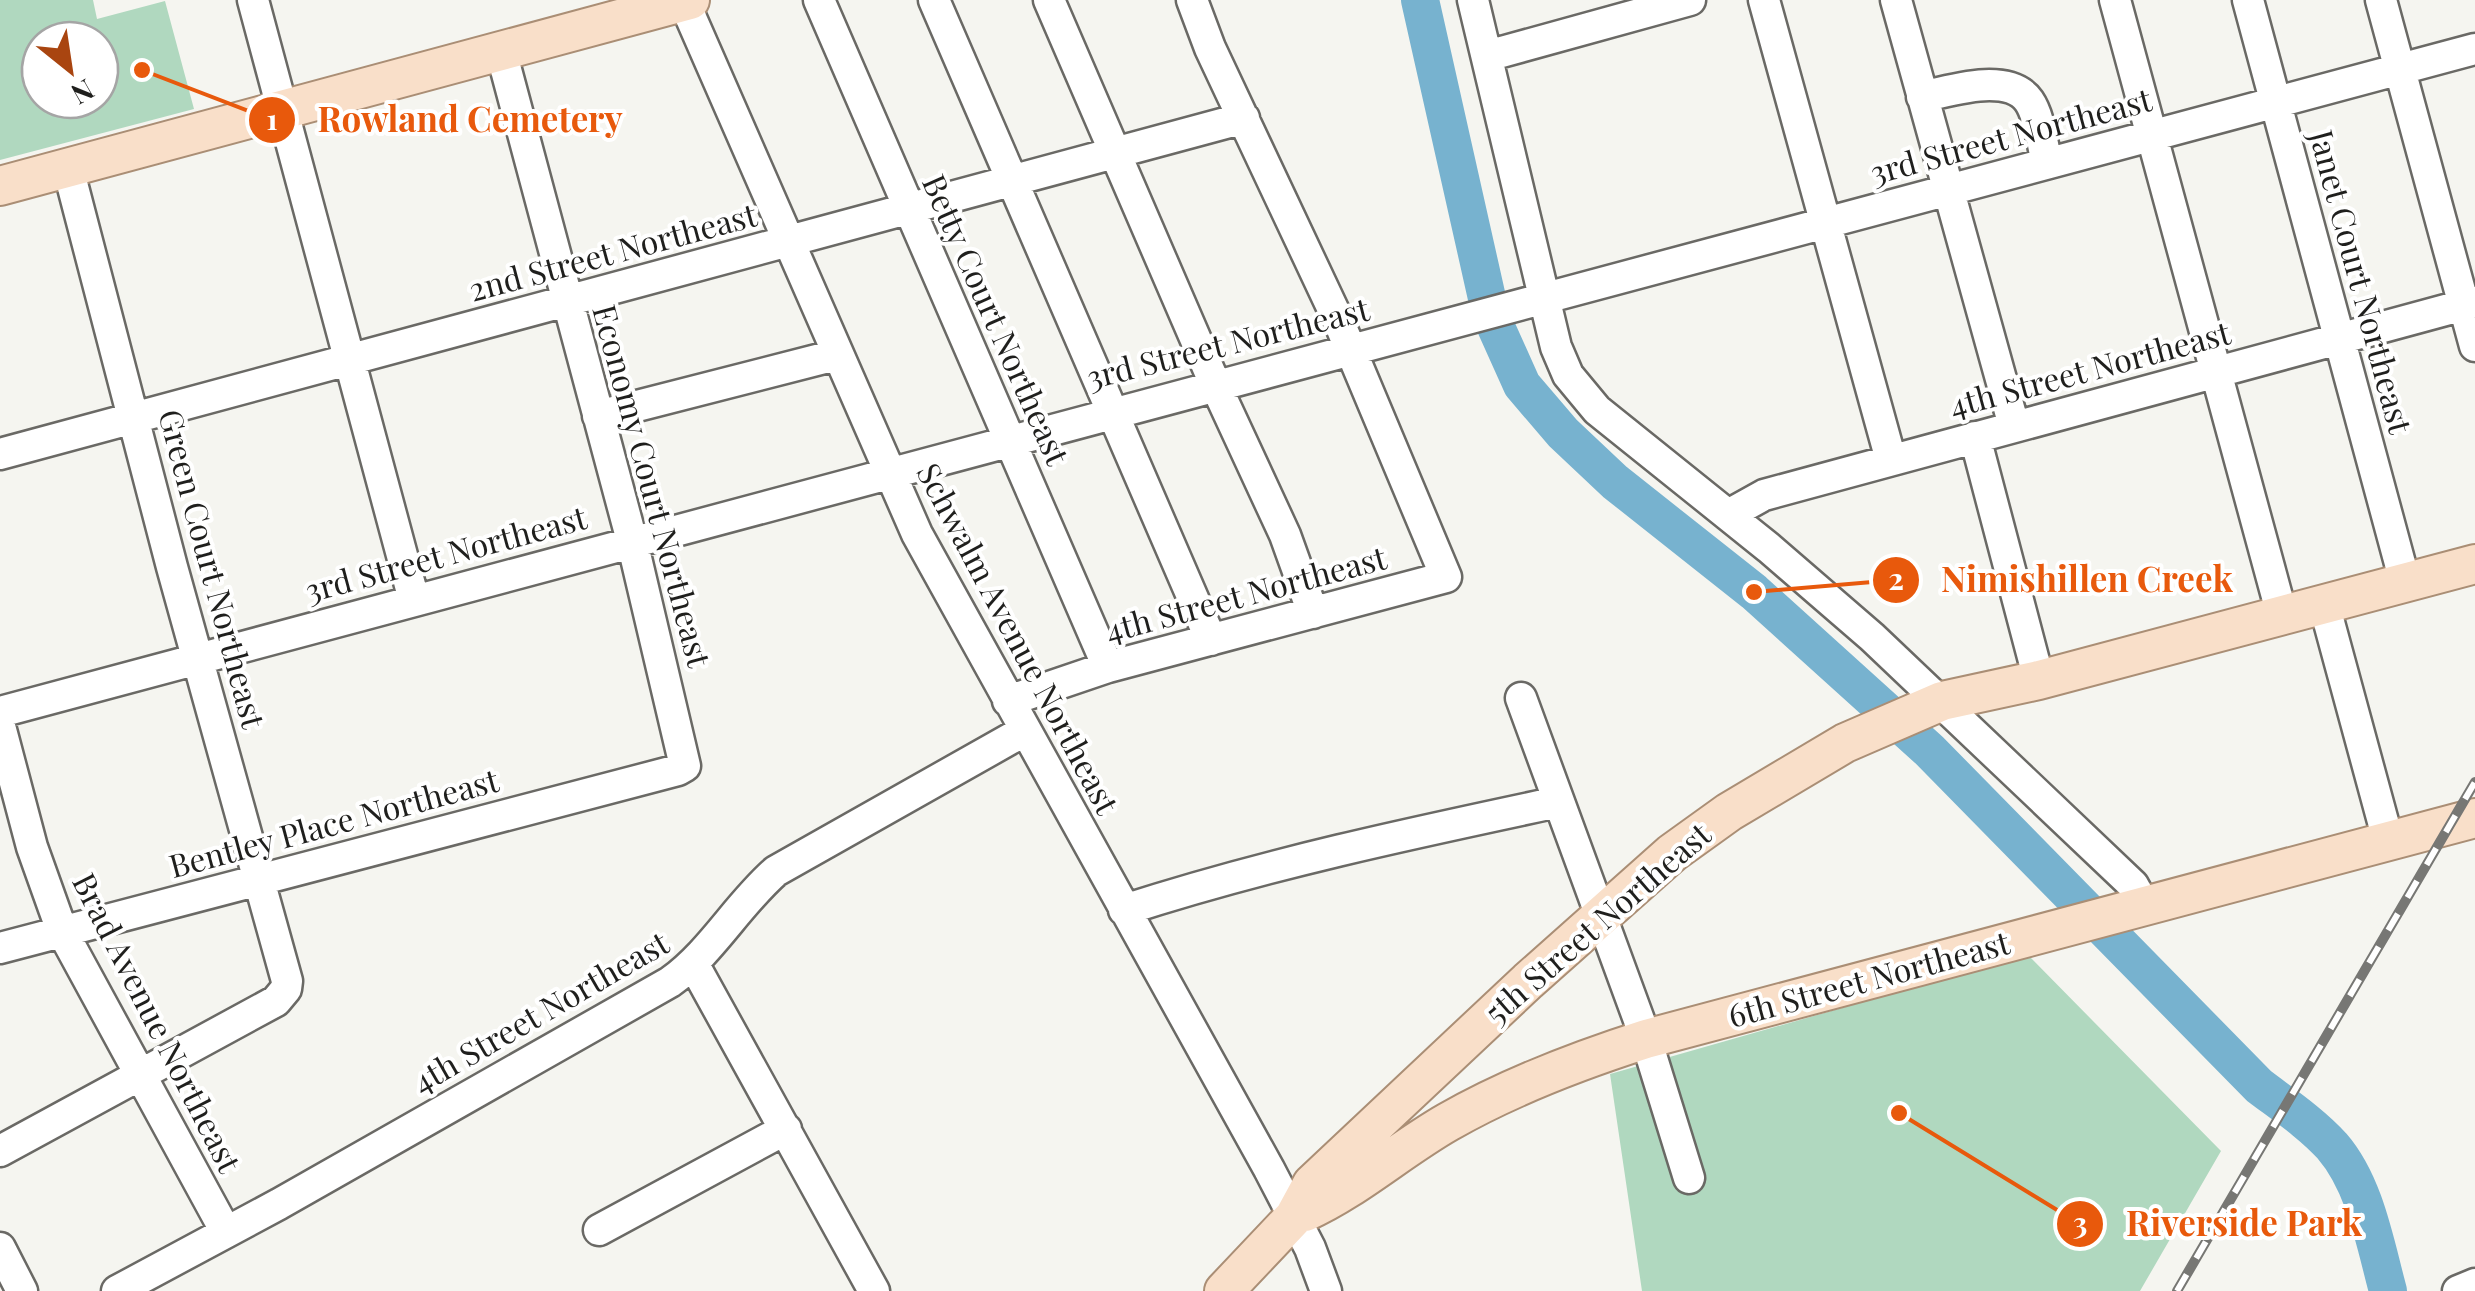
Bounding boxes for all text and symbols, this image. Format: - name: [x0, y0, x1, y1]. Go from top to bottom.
- north arrow: [20, 20, 120, 120]
- text: N: [65, 72, 101, 114]
- street label: 3rd Street Northeast: [1865, 76, 2156, 193]
- callout: Rowland Cemetery: [247, 87, 642, 152]
- text: Rowland Cemetery: [317, 94, 623, 141]
- text: 1: [266, 98, 278, 138]
- street label: Janet Court Northeast: [2301, 124, 2424, 439]
- street label: Betty Court Northeast: [914, 167, 1081, 472]
- street label: 2nd Street Northeast: [464, 191, 762, 310]
- street label: 3rd Street Northeast: [1082, 286, 1374, 397]
- street label: Economy Court Northeast: [584, 299, 723, 672]
- street label: 4th Street Northeast: [1944, 309, 2235, 426]
- street label: Green Court Northeast: [150, 404, 277, 733]
- street label: Schwalm Avenue Northeast: [908, 455, 1130, 821]
- street label: 3rd Street Northeast: [300, 494, 591, 611]
- street label: 4th Street Northeast: [1100, 534, 1391, 651]
- callout: Nimishillen Creek: [1871, 547, 2253, 612]
- text: Nimishillen Creek: [1941, 554, 2234, 601]
- text: 2: [1888, 558, 1904, 598]
- street label: Bentley Place Northeast: [164, 757, 504, 886]
- street label: 5th Street Northeast: [1474, 811, 1719, 1032]
- street label: Brad Avenue Northeast: [64, 865, 253, 1180]
- street label: 6th Street Northeast: [1723, 919, 2014, 1036]
- street label: 4th Street Northeast: [404, 920, 676, 1102]
- callout: Riverside Park: [2055, 1191, 2382, 1256]
- text: Riverside Park: [2126, 1198, 2363, 1245]
- text: 3: [2073, 1202, 2087, 1242]

